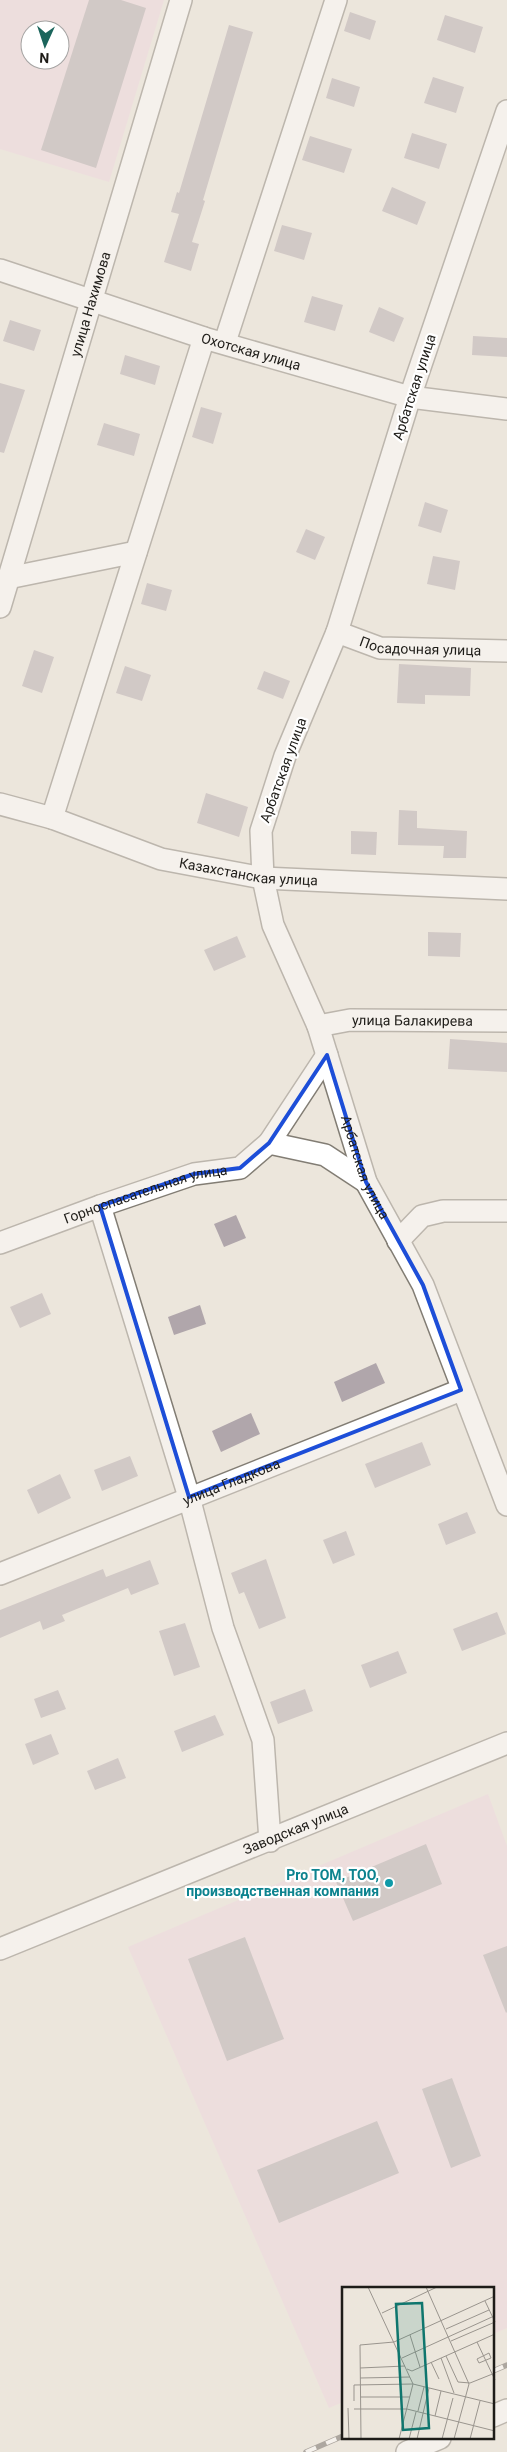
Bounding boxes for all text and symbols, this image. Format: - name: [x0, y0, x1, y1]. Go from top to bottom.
- north arrow: [20, 20, 70, 70]
- text: N: [39, 50, 50, 66]
- street label: улица Нахимова: [67, 250, 113, 359]
- street label: Охотская улица: [200, 330, 303, 373]
- street label: Арбатская улица: [389, 332, 439, 442]
- street label: Посадочная улица: [357, 633, 481, 658]
- street label: Арбатская улица: [257, 715, 309, 825]
- street label: Казахстанская улица: [178, 855, 318, 888]
- street label: улица Балакирева: [352, 1012, 473, 1029]
- street label: Арбатская улица: [338, 1113, 393, 1222]
- street label: Горноспасательная улица: [61, 1162, 228, 1227]
- street label: улица Гладкова: [180, 1455, 282, 1508]
- street label: Заводская улица: [241, 1800, 350, 1857]
- place label: Pro TOM, ТОО, производственная компания: [186, 1867, 379, 1899]
- marker: Pro TOM, ТОО, производственная компания: [383, 1877, 395, 1889]
- inset map: [342, 2287, 494, 2440]

